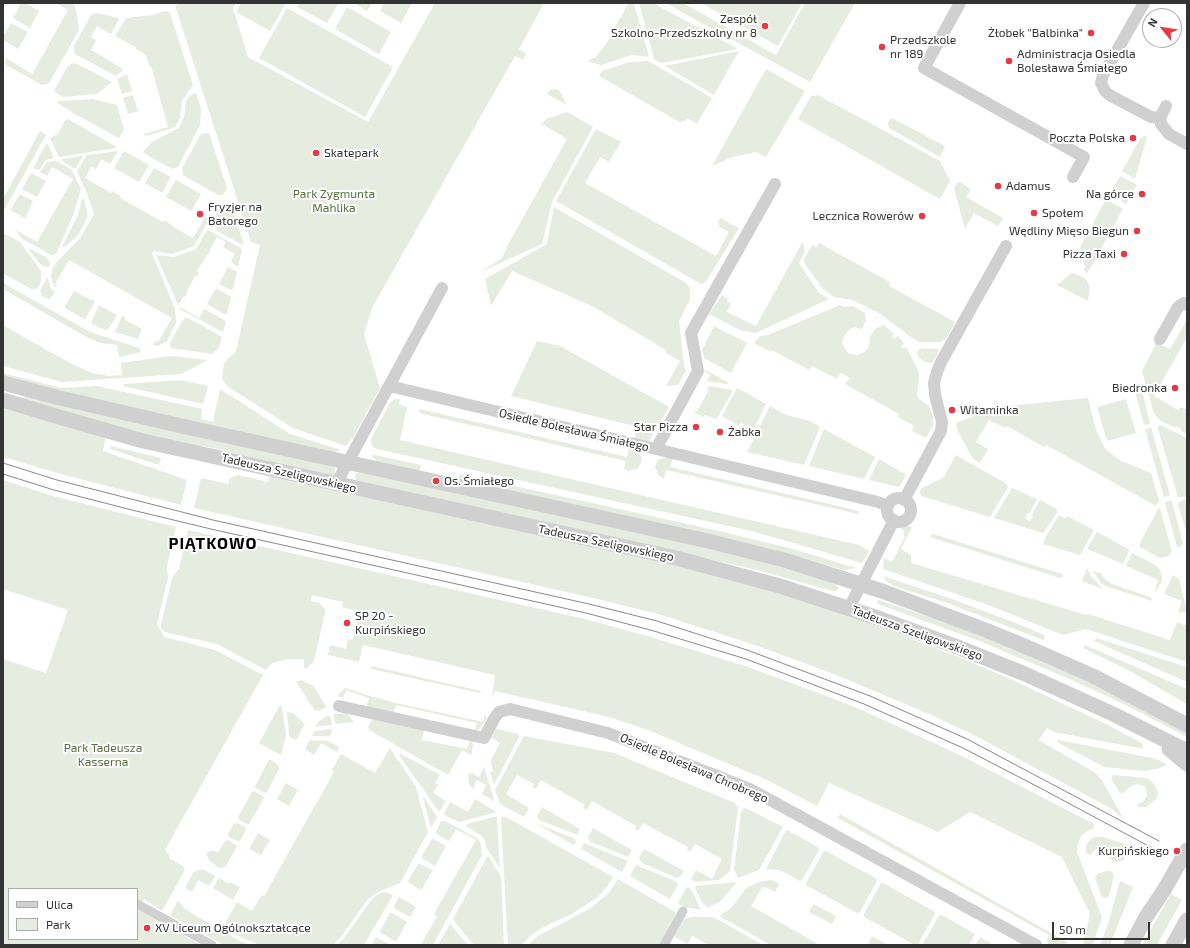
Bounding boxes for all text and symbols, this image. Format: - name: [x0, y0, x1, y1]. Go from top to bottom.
- north arrow: [1142, 8, 1182, 48]
- place label: Zespół Szkolno-Przedszkolny nr 8: [611, 12, 757, 40]
- text: N: [1144, 16, 1160, 29]
- marker: Zespół Szkolno-Przedszkolny nr 8: [760, 21, 770, 31]
- place label: Żłobek "Balbinka": [988, 26, 1083, 40]
- marker: Żłobek "Balbinka": [1086, 28, 1096, 38]
- place label: Przedszkole nr 189: [890, 33, 956, 61]
- marker: Przedszkole nr 189: [877, 42, 887, 52]
- place label: Administracja Osiedla Bolesława Śmiałego: [1017, 47, 1136, 75]
- marker: Administracja Osiedla Bolesława Śmiałego: [1004, 56, 1014, 66]
- place label: Poczta Polska: [1049, 131, 1125, 145]
- marker: Poczta Polska: [1128, 133, 1138, 143]
- place label: Skatepark: [324, 146, 379, 160]
- marker: Skatepark: [311, 148, 321, 158]
- place label: Adamus: [1006, 179, 1050, 193]
- marker: Adamus: [993, 181, 1003, 191]
- park label: Park Zygmunta Mahlika: [293, 187, 375, 215]
- place label: Na górce: [1086, 187, 1134, 201]
- marker: Na górce: [1137, 189, 1147, 199]
- place label: Fryzjer na Batorego: [208, 200, 262, 228]
- place label: Społem: [1042, 206, 1083, 220]
- marker: Społem: [1029, 208, 1039, 218]
- marker: Fryzjer na Batorego: [195, 209, 205, 219]
- place label: Lecznica Rowerów: [813, 209, 914, 223]
- marker: Lecznica Rowerów: [917, 211, 927, 221]
- place label: Wędliny Mięso Biegun: [1009, 224, 1129, 238]
- marker: Wędliny Mięso Biegun: [1132, 226, 1142, 236]
- place label: Pizza Taxi: [1063, 247, 1116, 261]
- marker: Pizza Taxi: [1119, 249, 1129, 259]
- place label: Biedronka: [1112, 381, 1167, 395]
- marker: Biedronka: [1170, 383, 1180, 393]
- place label: Witaminka: [960, 403, 1019, 417]
- marker: Witaminka: [947, 405, 957, 415]
- street label: Osiedle Bolesława Śmiałego: [497, 406, 651, 454]
- place label: Star Pizza: [634, 420, 688, 434]
- marker: Star Pizza: [691, 422, 701, 432]
- place label: Żabka: [728, 425, 761, 439]
- marker: Żabka: [715, 427, 725, 437]
- street label: Tadeusza Szeligowskiego: [220, 450, 358, 496]
- place label: Os. Śmiałego: [444, 474, 514, 488]
- marker: Os. Śmiałego: [431, 476, 441, 486]
- street label: Tadeusza Szeligowskiego: [537, 522, 675, 564]
- district label: PIĄTKOWO: [169, 534, 257, 554]
- street label: Tadeusza Szeligowskiego: [850, 603, 984, 663]
- place label: SP 20 - Kurpińskiego: [355, 609, 426, 637]
- marker: SP 20 - Kurpińskiego: [342, 618, 352, 628]
- street label: Osiedle Bolesława Chrobrego: [618, 730, 770, 806]
- park label: Park Tadeusza Kasserna: [64, 741, 142, 769]
- place label: Kurpińskiego: [1098, 844, 1169, 858]
- marker: Kurpińskiego: [1172, 846, 1182, 856]
- legend: [8, 888, 138, 940]
- text: Ulica: [46, 897, 73, 911]
- scale bar: [1054, 914, 1152, 940]
- text: Park: [46, 917, 71, 931]
- place label: XV Liceum Ogólnokształcące: [155, 921, 311, 935]
- text: 50 m: [1059, 922, 1086, 936]
- marker: XV Liceum Ogólnokształcące: [142, 923, 152, 933]

